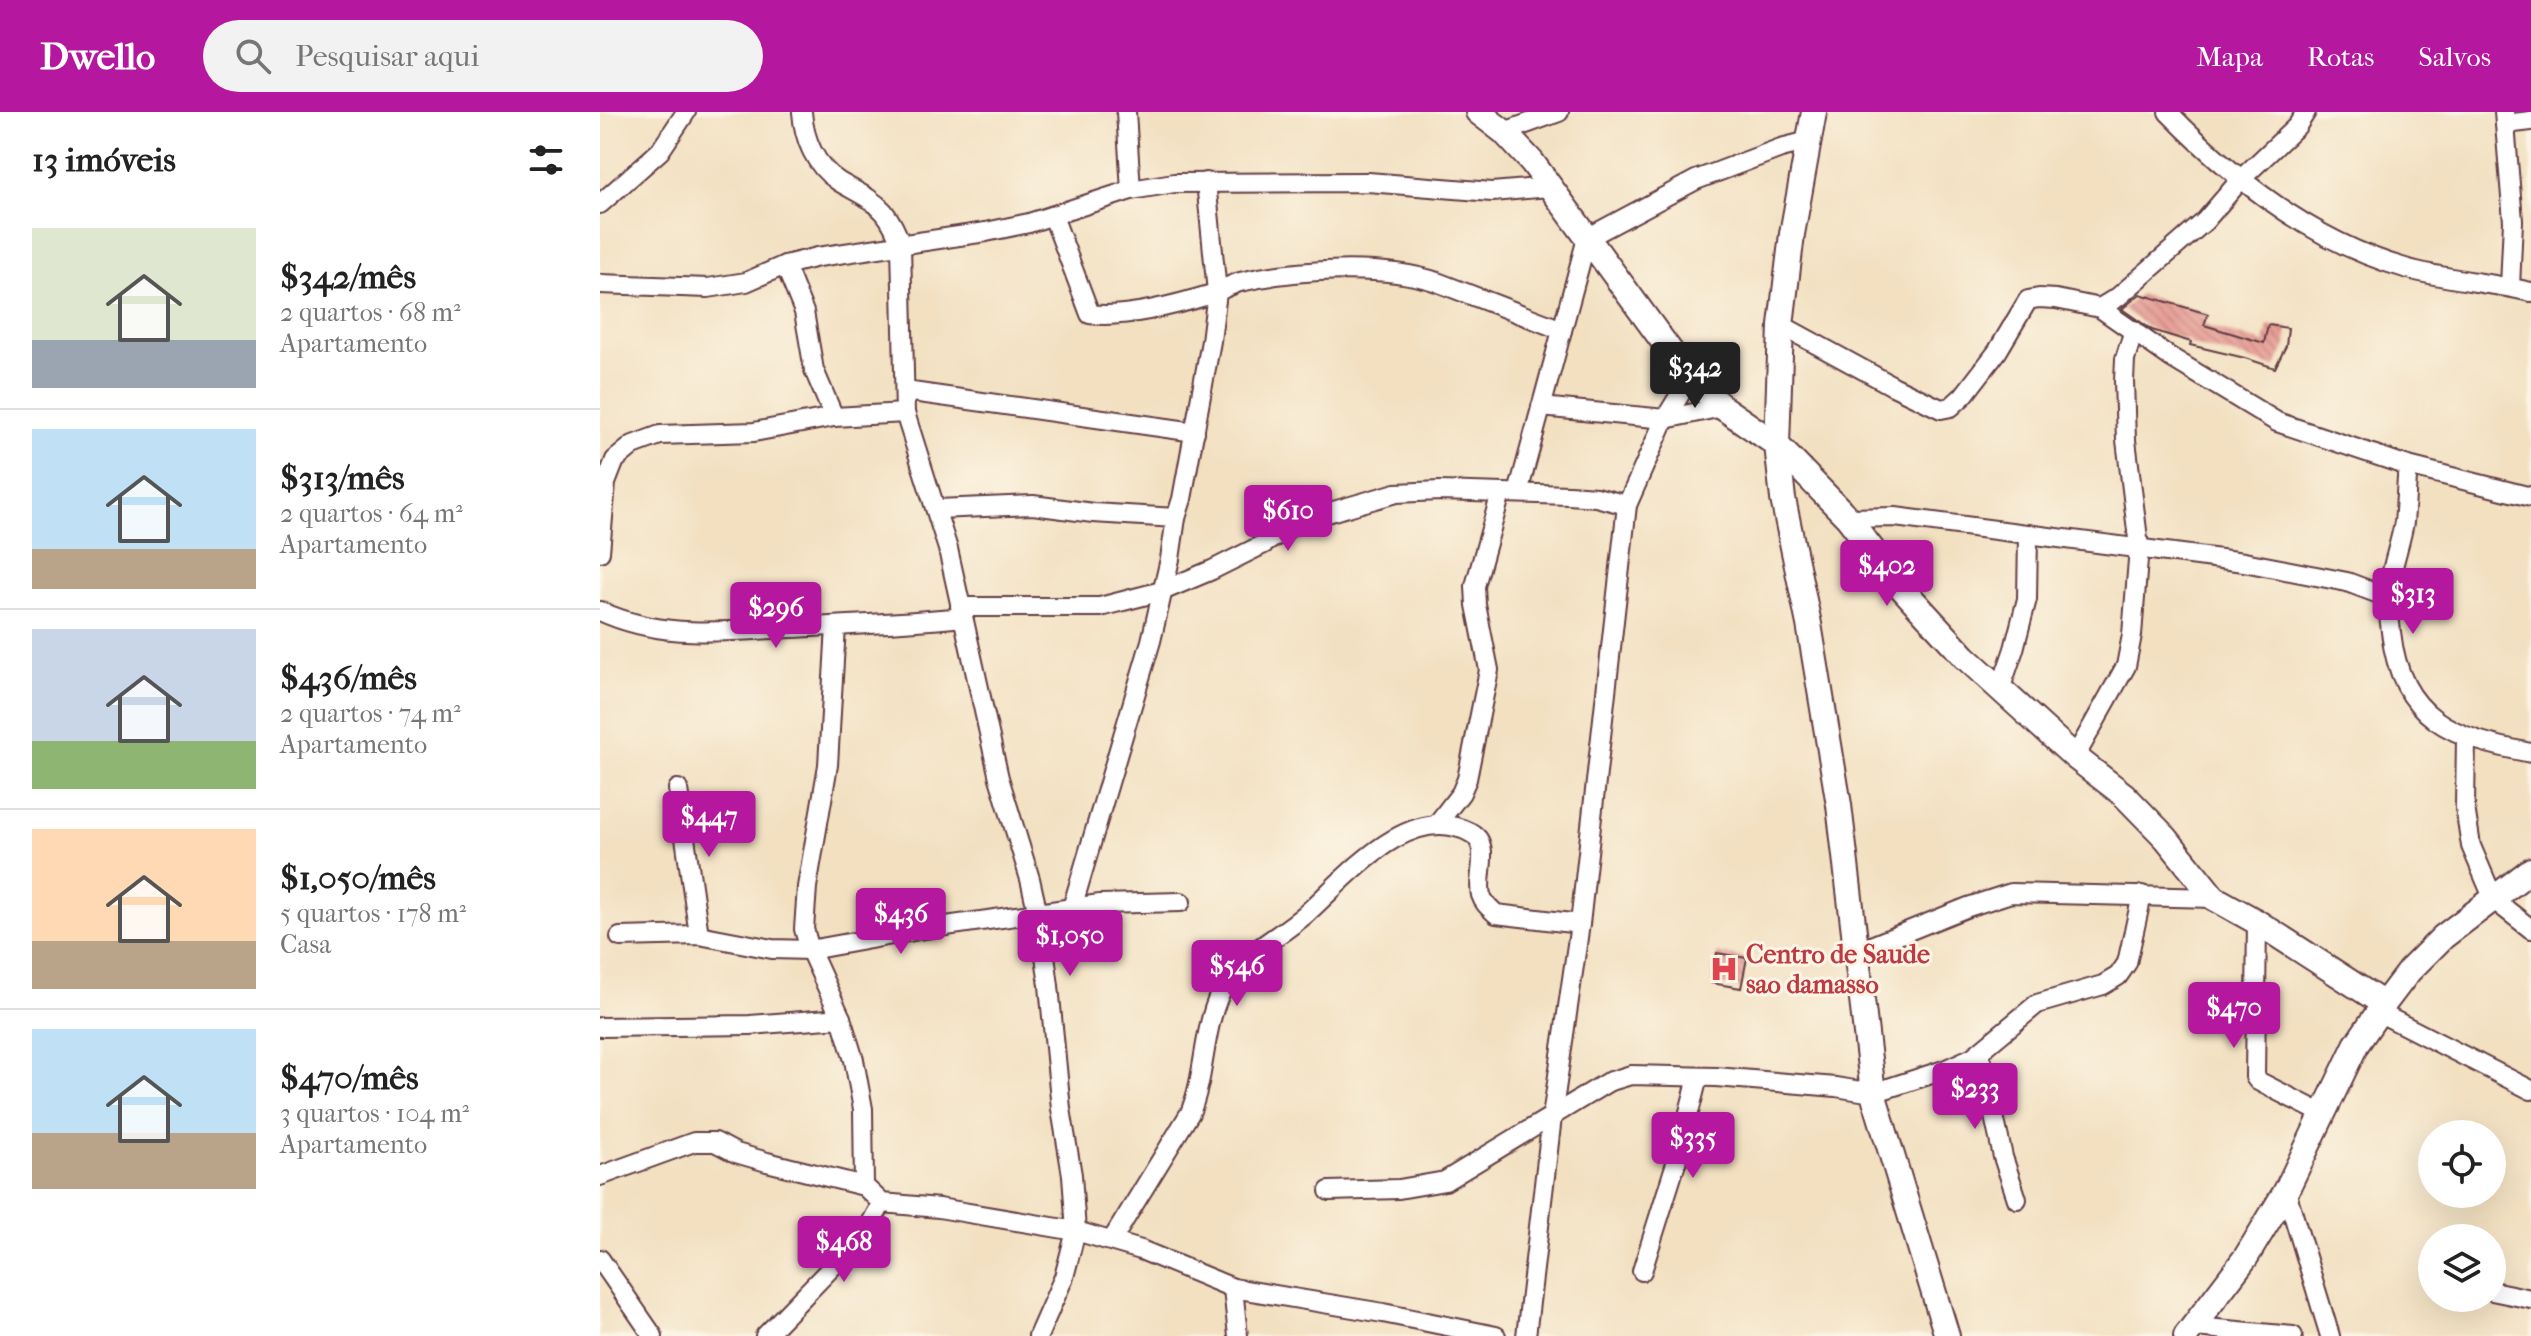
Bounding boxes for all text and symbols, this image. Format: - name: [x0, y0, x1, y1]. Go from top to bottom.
- search box: [203, 20, 763, 92]
- text: Dwello: [40, 34, 155, 79]
- icon: search: [231, 34, 275, 78]
- text: Pesquisar aqui: [295, 39, 479, 74]
- text: Mapa: [2196, 40, 2263, 73]
- text: Rotas: [2307, 40, 2374, 73]
- text: Salvos: [2418, 40, 2491, 73]
- icon: filters: [524, 138, 568, 182]
- text: 13 imóveis: [32, 140, 176, 180]
- text: $342/mês: [280, 257, 416, 297]
- icon: home: [96, 260, 192, 356]
- text: 2 quartos · 68 m²: [280, 297, 461, 328]
- text: Apartamento: [280, 328, 427, 359]
- pin: $342: [1648, 342, 1742, 410]
- text: $342: [1668, 352, 1722, 383]
- text: $313/mês: [280, 458, 405, 498]
- icon: home: [96, 461, 192, 557]
- pin: $610: [1241, 485, 1335, 553]
- text: $610: [1262, 495, 1314, 526]
- text: 2 quartos · 64 m²: [280, 498, 463, 529]
- text: Apartamento: [280, 529, 427, 560]
- pin: $402: [1840, 540, 1934, 608]
- text: $402: [1858, 550, 1916, 581]
- pin: $313: [2366, 568, 2460, 636]
- text: $313: [2391, 578, 2435, 609]
- pin: $296: [729, 582, 823, 650]
- text: $296: [748, 592, 804, 623]
- text: $436/mês: [280, 658, 417, 698]
- icon: home: [96, 661, 192, 757]
- text: 2 quartos · 74 m²: [280, 698, 461, 729]
- text: Apartamento: [280, 729, 427, 760]
- pin: $447: [662, 791, 756, 859]
- text: $447: [681, 801, 737, 832]
- text: $1,050/mês: [280, 858, 436, 898]
- icon: home: [96, 861, 192, 957]
- pin: $436: [854, 888, 948, 956]
- text: 5 quartos · 178 m²: [280, 898, 466, 929]
- text: $436: [874, 898, 928, 929]
- pin: $1,050: [1005, 910, 1135, 978]
- text: $1,050: [1036, 920, 1104, 951]
- text: Casa: [280, 929, 331, 960]
- place label: Centro de Saude sao damasso: [1746, 939, 1930, 1000]
- pin: $546: [1190, 940, 1284, 1008]
- text: $546: [1210, 950, 1264, 981]
- hospital icon: Centro de Saude sao damasso: [1709, 954, 1739, 984]
- pin: $470: [2187, 982, 2281, 1050]
- text: $470: [2206, 992, 2262, 1023]
- text: $470/mês: [280, 1058, 419, 1098]
- icon: home: [96, 1061, 192, 1157]
- pin: $233: [1928, 1063, 2022, 1131]
- text: $233: [1950, 1073, 2000, 1104]
- text: 3 quartos · 104 m²: [280, 1098, 469, 1129]
- pin: $335: [1646, 1112, 1740, 1180]
- map controls: [2418, 1120, 2506, 1312]
- button: locate: [2418, 1120, 2506, 1208]
- text: $335: [1670, 1122, 1716, 1153]
- text: Apartamento: [280, 1129, 427, 1160]
- pin: $468: [797, 1216, 891, 1284]
- button: layers: [2418, 1224, 2506, 1312]
- text: $468: [816, 1226, 872, 1257]

